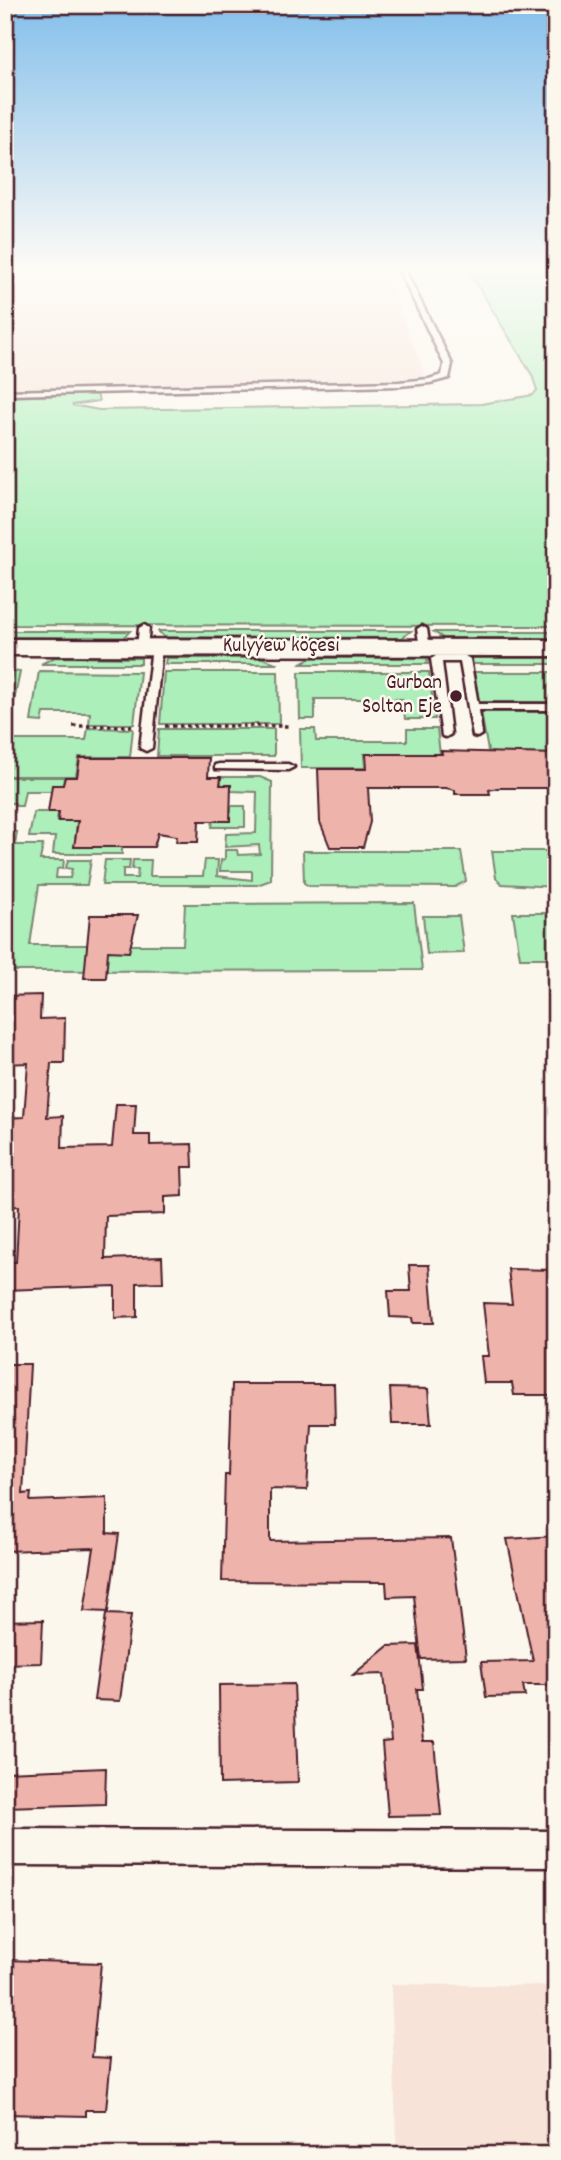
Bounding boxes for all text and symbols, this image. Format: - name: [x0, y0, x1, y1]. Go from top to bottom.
- street label: Kulyýew köçesi: [223, 632, 339, 662]
- place label: Gurban Soltan Eje: [362, 669, 442, 723]
- marker: Gurban Soltan Eje: [448, 688, 464, 704]

